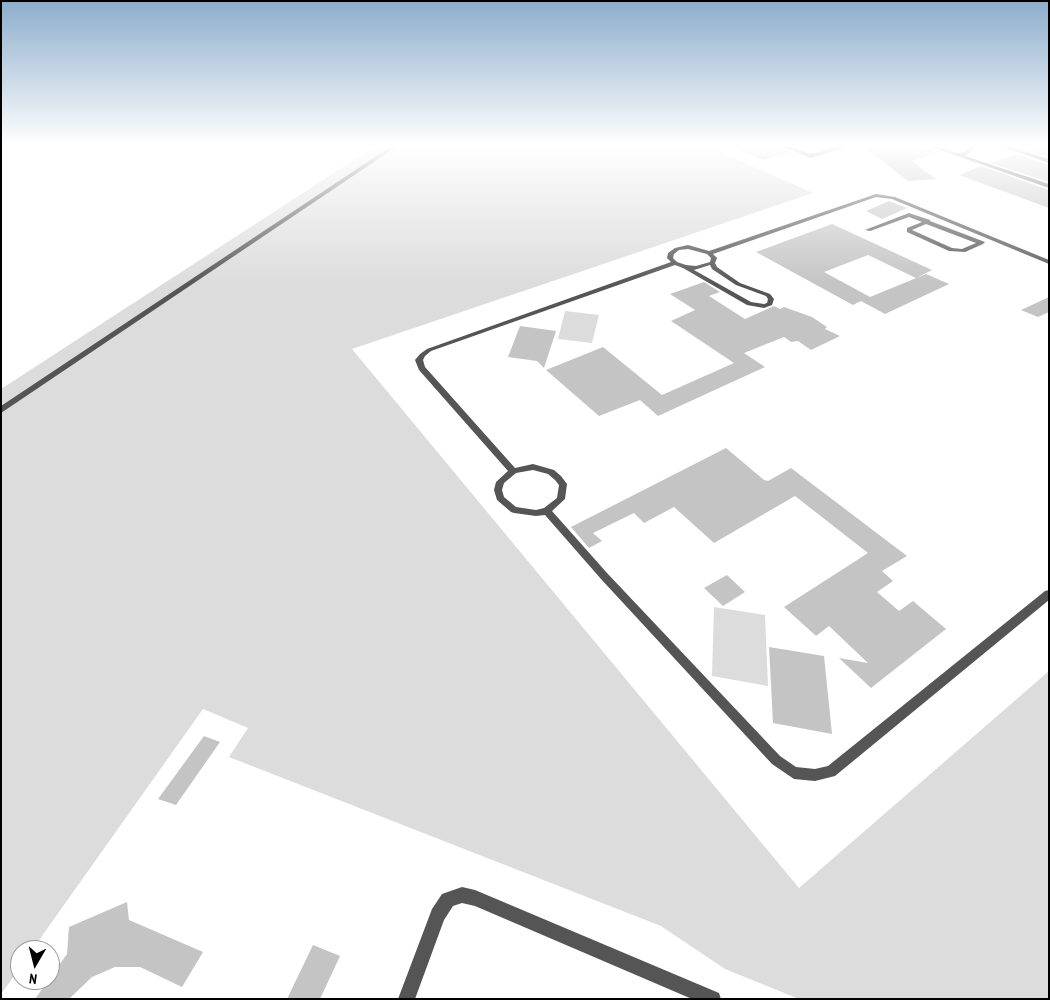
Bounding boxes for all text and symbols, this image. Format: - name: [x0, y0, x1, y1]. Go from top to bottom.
- north arrow: [10, 940, 60, 990]
- text: N: [28, 969, 38, 988]

